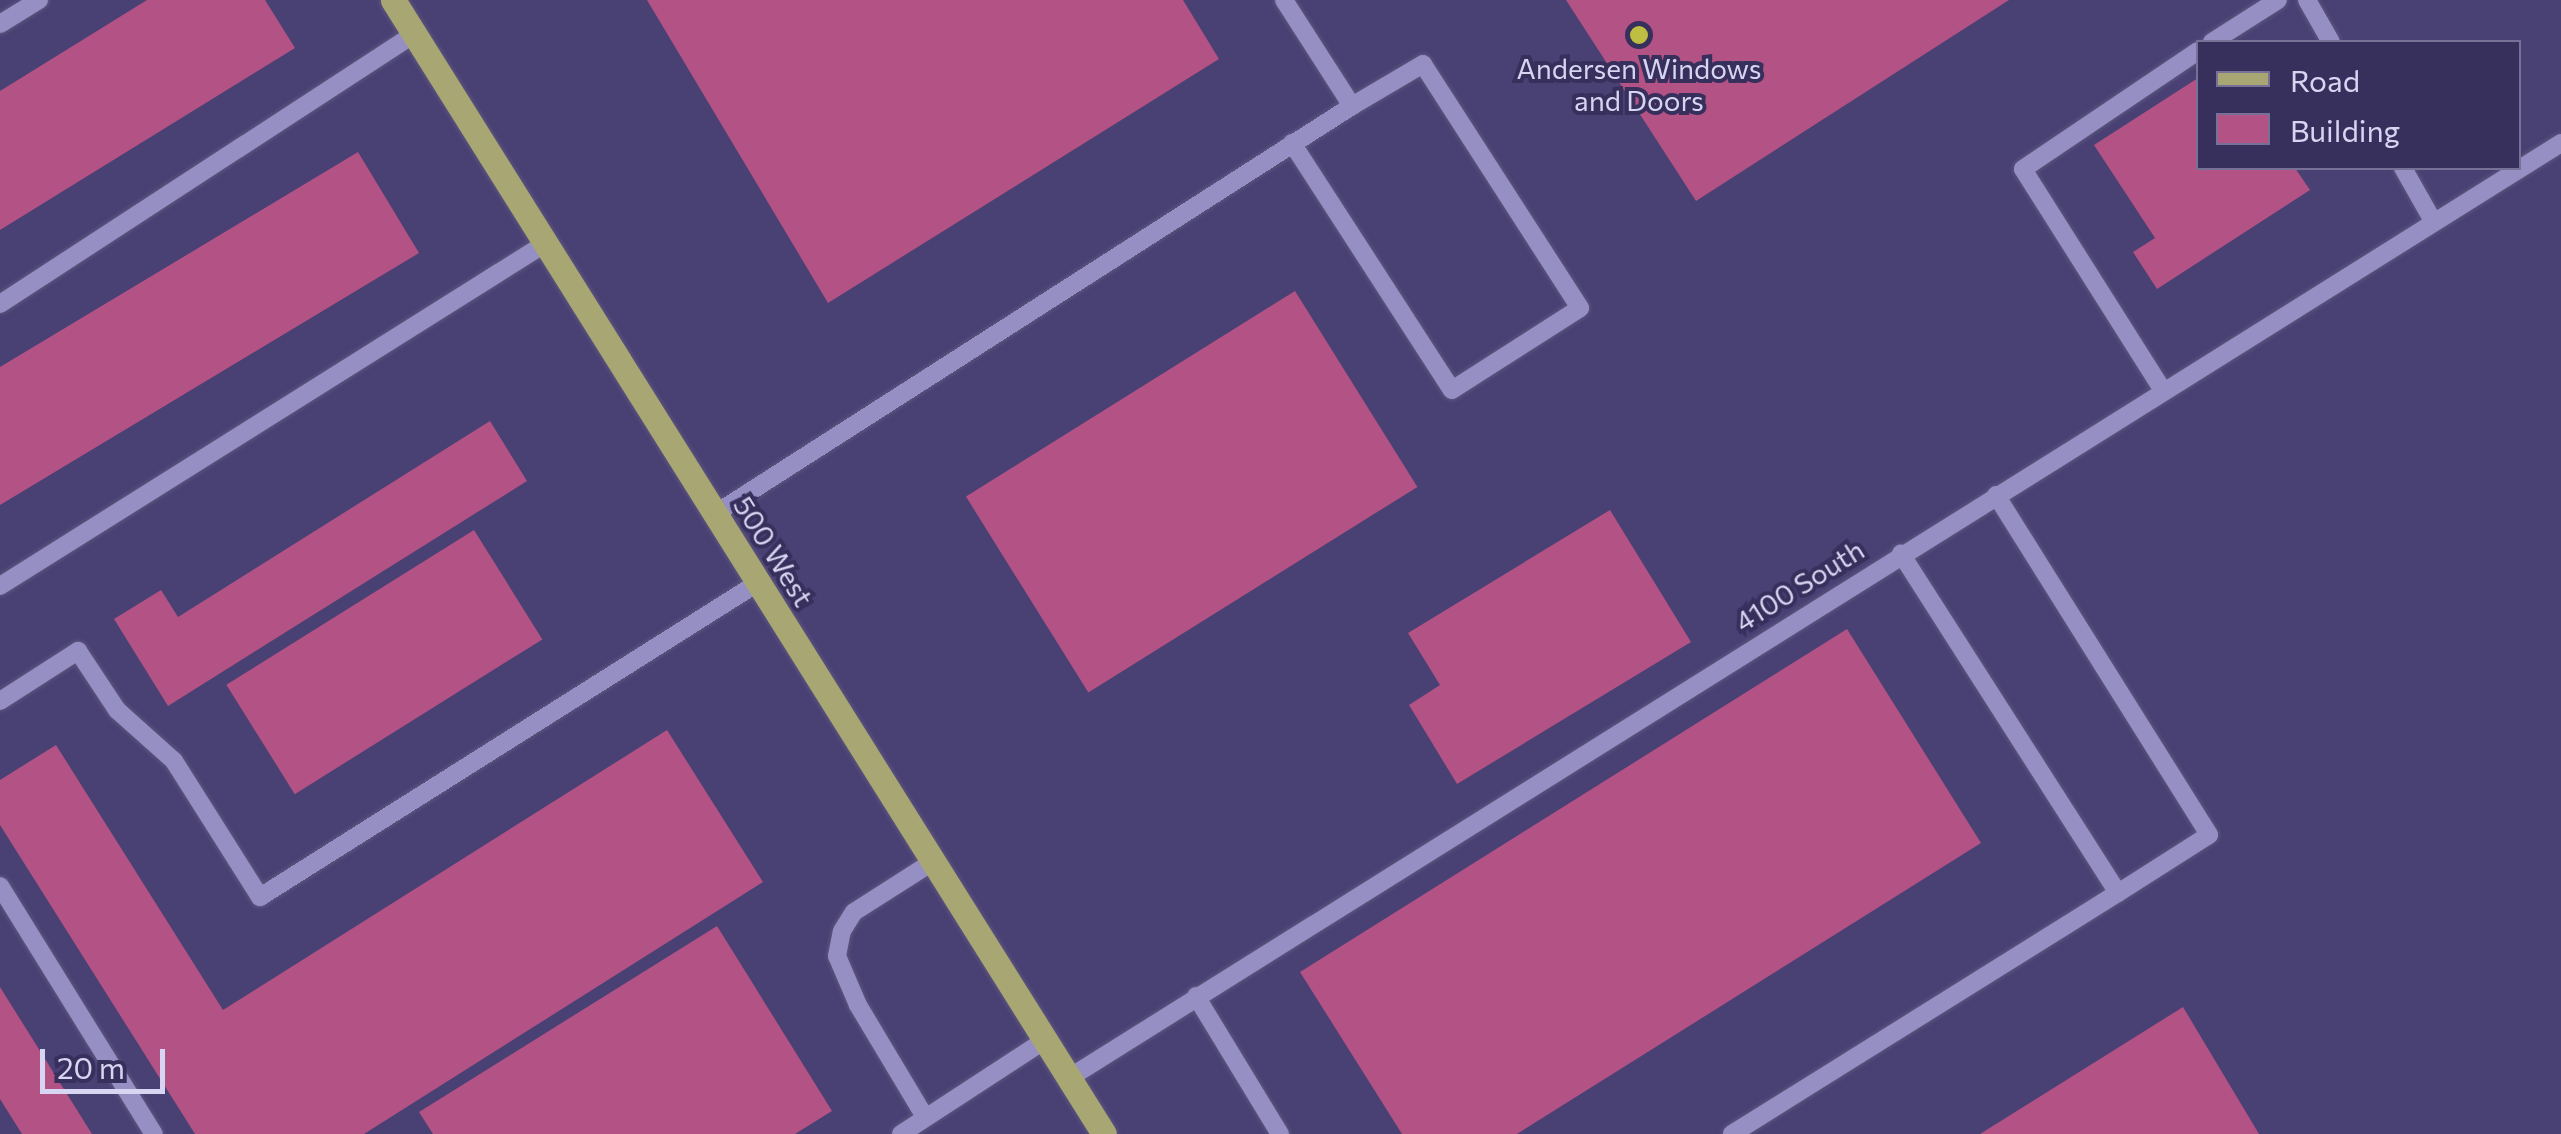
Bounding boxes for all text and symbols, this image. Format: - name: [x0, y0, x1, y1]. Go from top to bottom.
- marker: Andersen Windows and Doors: [1628, 24, 1650, 46]
- legend: [2196, 40, 2521, 170]
- place label: Andersen Windows and Doors: [1516, 51, 1762, 117]
- text: Road: [2290, 61, 2360, 98]
- text: Building: [2290, 111, 2400, 148]
- street label: 500 West: [727, 490, 821, 612]
- street label: 4100 South: [1728, 532, 1870, 638]
- scale bar: [45, 1029, 170, 1091]
- text: 20 m: [57, 1048, 125, 1085]

